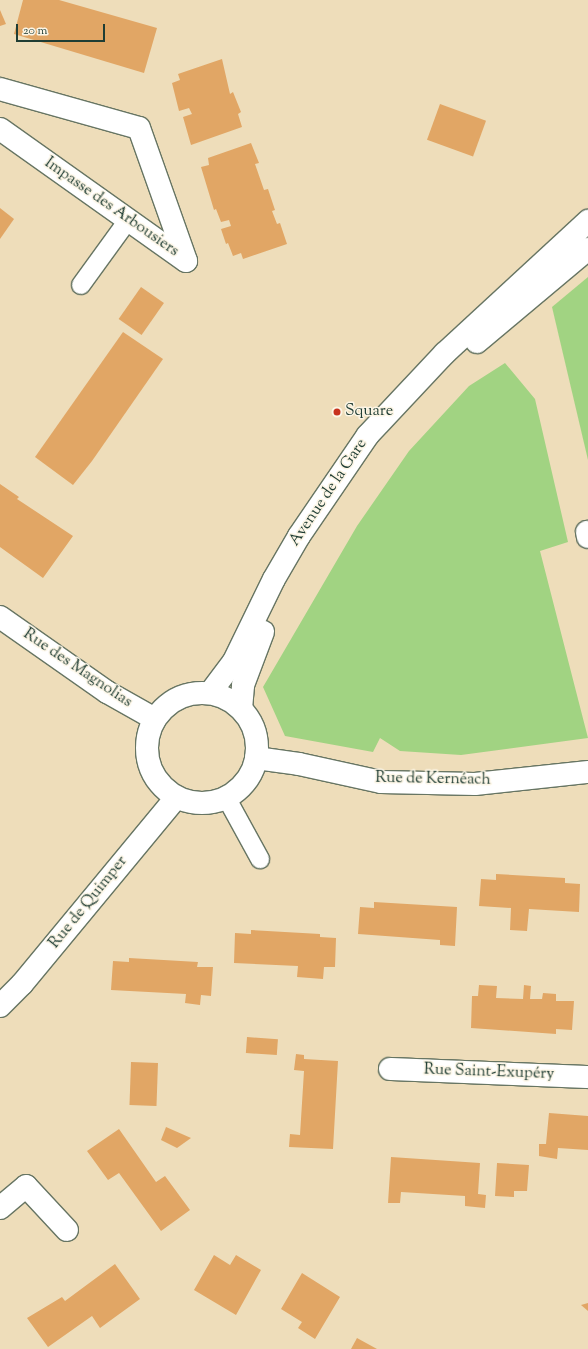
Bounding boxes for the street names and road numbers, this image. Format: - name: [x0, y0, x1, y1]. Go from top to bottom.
- street label: Impasse des Arbousiers: [40, 154, 182, 262]
- street label: Avenue de la Gare: [286, 436, 372, 550]
- street label: Rue des Magnolias: [19, 625, 135, 713]
- street label: Rue de Kernéach: [375, 769, 491, 791]
- street label: Rue de Quimper: [46, 853, 132, 953]
- street label: Rue Saint-Exupéry: [423, 1061, 555, 1085]

